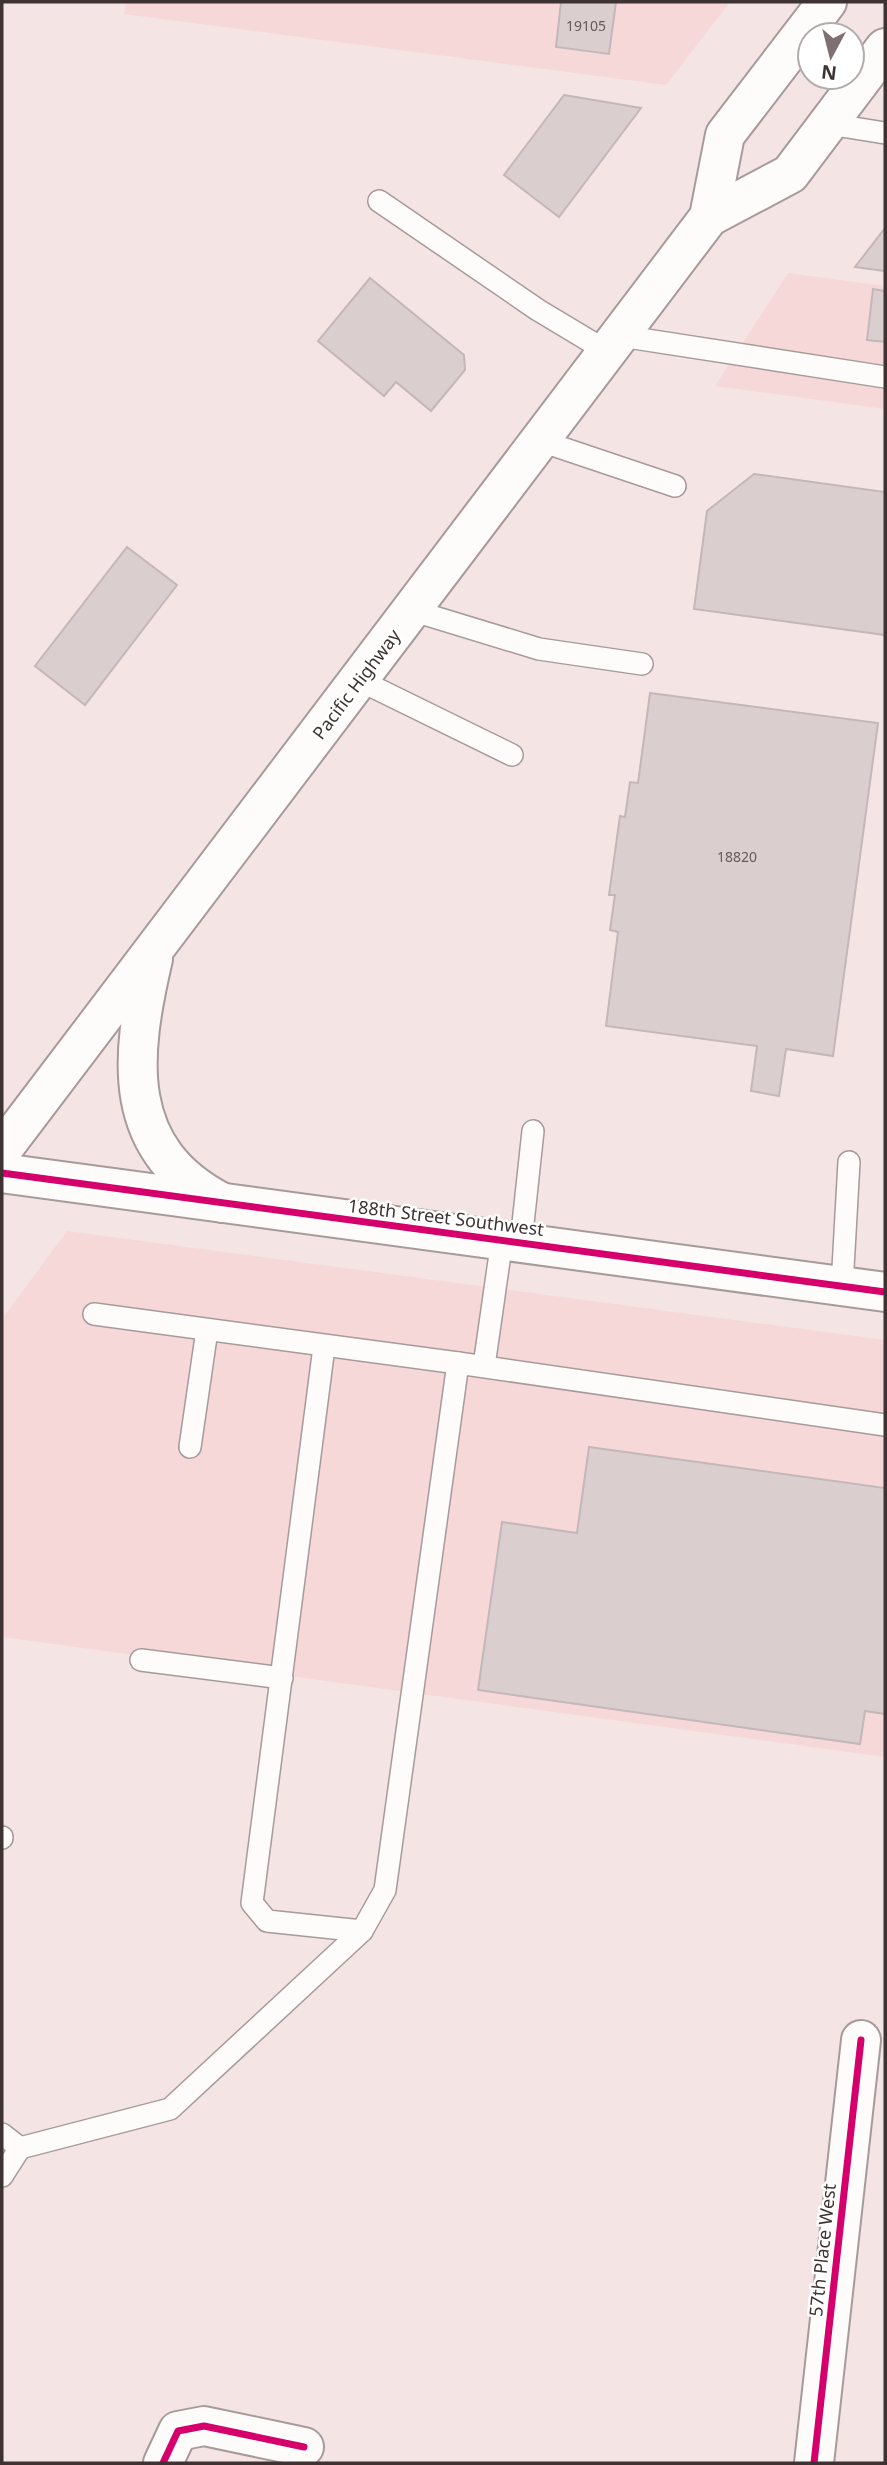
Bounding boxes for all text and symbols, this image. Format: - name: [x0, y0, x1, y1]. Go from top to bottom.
- house number: 19105: [566, 16, 606, 35]
- north arrow: [796, 21, 866, 91]
- text: N: [820, 59, 838, 87]
- street label: Pacific Highway: [307, 623, 406, 744]
- house number: 18820: [717, 847, 757, 866]
- street label: 188th Street Southwest: [347, 1193, 546, 1241]
- street label: 57th Place West: [803, 2182, 841, 2318]

